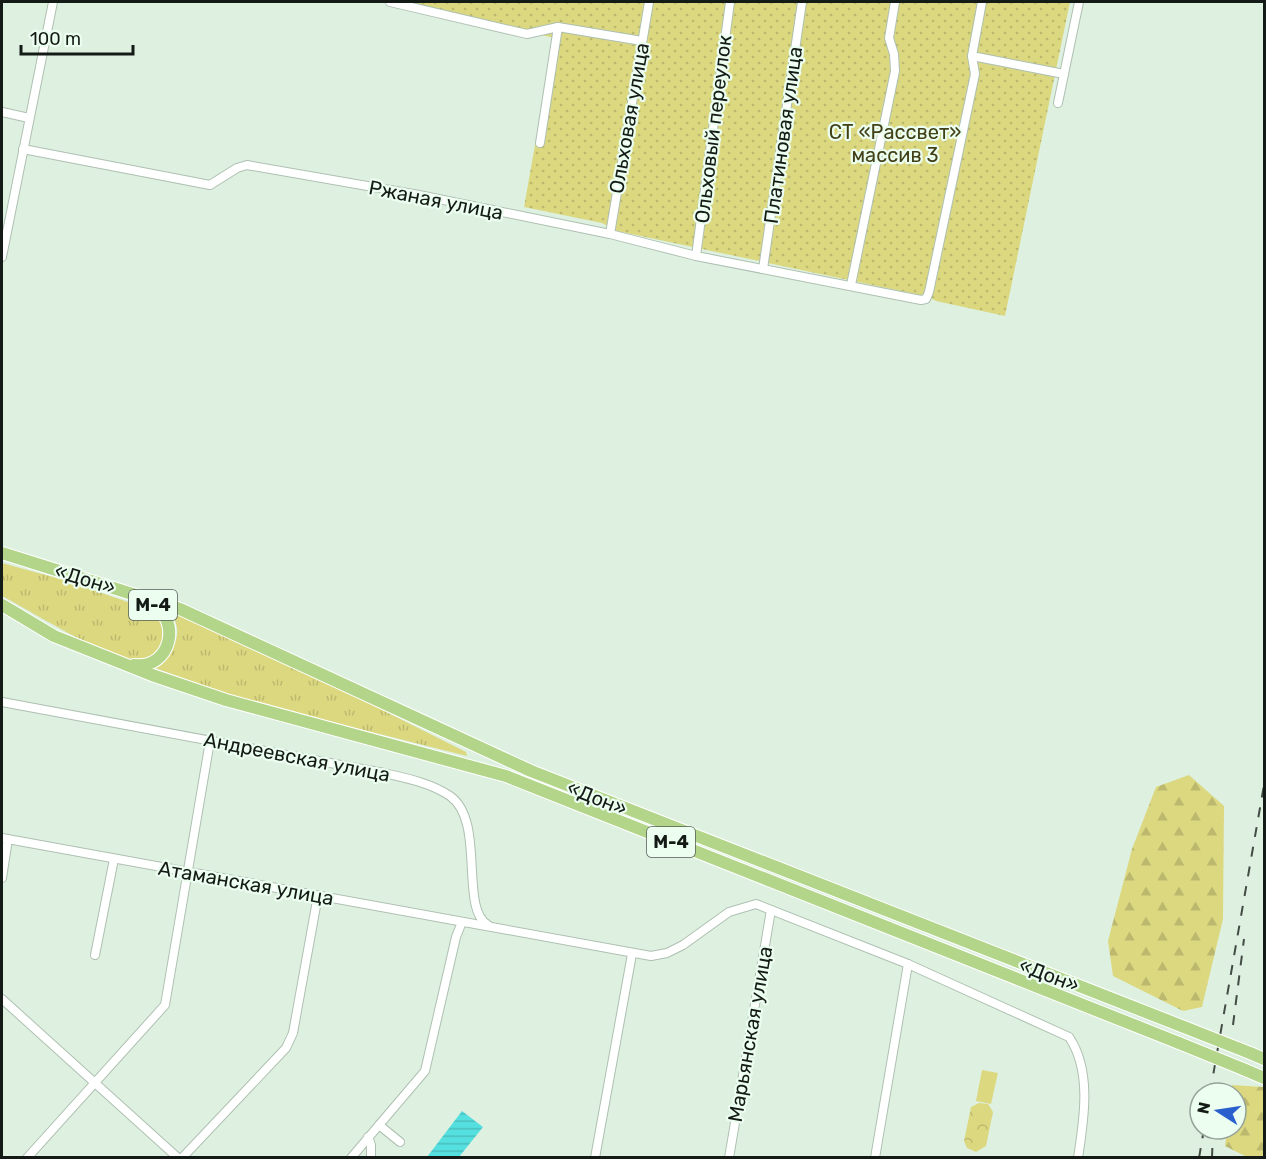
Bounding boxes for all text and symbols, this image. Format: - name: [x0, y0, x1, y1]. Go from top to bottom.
- scale bar: [21, 18, 134, 56]
- text: 100 m: [30, 28, 81, 50]
- street label: Ольховый переулок: [690, 33, 736, 225]
- street label: Ольховая улица: [604, 41, 654, 195]
- street label: Платиновая улица: [759, 45, 807, 225]
- park label: СТ «Рассвет» массив 3: [829, 120, 961, 167]
- street label: Ржаная улица: [367, 175, 505, 225]
- street label: «Дон»: [52, 558, 118, 600]
- road number: М-4: [129, 590, 177, 620]
- street label: Андреевская улица: [202, 727, 392, 787]
- street label: «Дон»: [564, 775, 630, 821]
- road number: М-4: [647, 827, 695, 857]
- street label: Атаманская улица: [156, 856, 336, 910]
- street label: Марьянская улица: [723, 944, 777, 1124]
- street label: «Дон»: [1016, 953, 1082, 997]
- north arrow: [1188, 1081, 1248, 1141]
- text: N: [1193, 1100, 1214, 1116]

